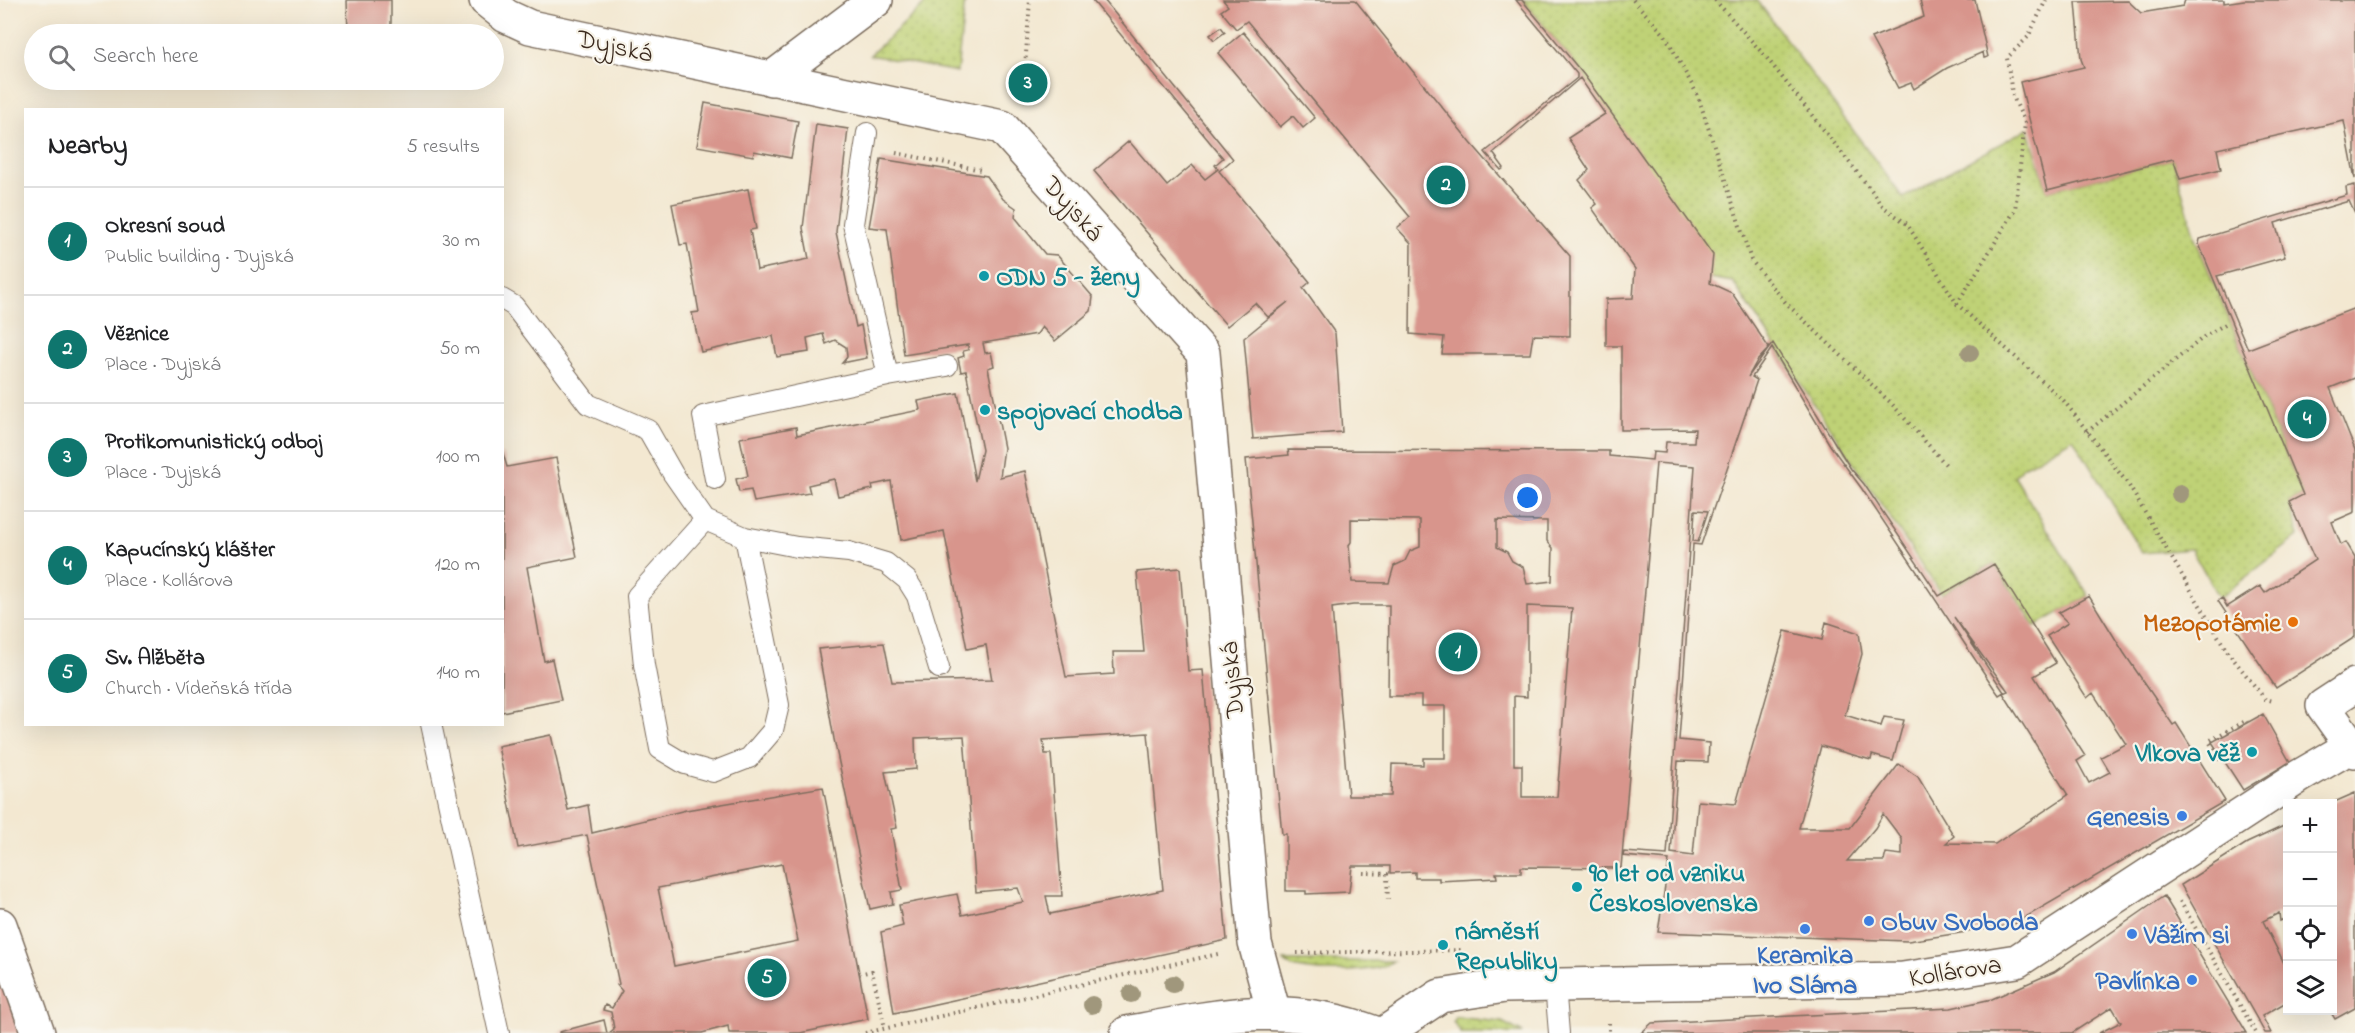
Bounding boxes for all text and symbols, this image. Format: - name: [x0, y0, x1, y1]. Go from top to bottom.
- street label: Dyjská: [572, 21, 656, 74]
- search box: [24, 24, 504, 90]
- icon: search: [45, 41, 78, 74]
- text: Search here: [93, 41, 198, 73]
- pin: 3: [1008, 60, 1048, 106]
- text: Nearby: [48, 128, 127, 166]
- text: 5 results: [407, 133, 480, 162]
- pin: 2: [1426, 162, 1466, 207]
- street label: Dyjská: [1031, 168, 1111, 251]
- text: Okresní soud: [105, 211, 225, 243]
- text: 1: [64, 227, 71, 256]
- text: 30 m: [443, 227, 480, 256]
- text: Public building · Dyjská: [105, 243, 293, 272]
- place label: ODN 5 - ženy: [996, 260, 1140, 298]
- marker: ODN 5 - ženy: [977, 269, 991, 283]
- text: Věznice: [105, 319, 169, 351]
- text: 2: [63, 335, 72, 364]
- text: 50 m: [439, 335, 480, 364]
- text: Place · Dyjská: [105, 351, 221, 380]
- place label: spojovací chodba: [997, 394, 1183, 432]
- pin: 4: [2288, 396, 2326, 442]
- marker: spojovací chodba: [978, 403, 992, 417]
- text: Protikomunistický odboj: [105, 427, 322, 459]
- text: 3: [63, 443, 72, 472]
- text: 100 m: [436, 443, 480, 472]
- text: Place · Dyjská: [105, 459, 221, 488]
- your location: [1513, 483, 1542, 512]
- text: Kapucínský klášter: [105, 535, 275, 567]
- text: 4: [63, 551, 72, 580]
- text: 120 m: [435, 551, 480, 580]
- text: Place · Kollárova: [105, 567, 233, 596]
- place label: Mezopotámie: [2143, 606, 2282, 644]
- marker: Mezopotámie: [2286, 615, 2300, 629]
- pin: 1: [1438, 630, 1478, 674]
- street label: Dyjská: [1212, 640, 1256, 721]
- text: Sv. Alžběta: [105, 643, 205, 675]
- text: 5: [62, 659, 73, 688]
- text: 140 m: [436, 659, 480, 688]
- text: Church · Vídeňská třída: [105, 675, 292, 704]
- place label: Vlkova věž: [2134, 736, 2241, 774]
- marker: Vlkova věž: [2245, 745, 2259, 759]
- map controls: [2283, 799, 2337, 1015]
- button: +: [2283, 799, 2337, 853]
- place label: Genesis: [2086, 800, 2170, 838]
- marker: Genesis: [2175, 809, 2189, 823]
- button: −: [2283, 853, 2337, 907]
- place label: 90 let od vzniku Československa: [1588, 856, 1758, 924]
- marker: 90 let od vzniku Československa: [1570, 880, 1584, 894]
- place label: Obuv Svoboda: [1881, 905, 2039, 943]
- button: locate: [2283, 907, 2337, 961]
- place label: náměstí Republiky: [1455, 914, 1558, 982]
- marker: Obuv Svoboda: [1862, 914, 1876, 928]
- place label: Vážím si: [2143, 918, 2230, 956]
- marker: Keramika Ivo Sláma: [1798, 922, 1812, 936]
- marker: Vážím si: [2125, 927, 2139, 941]
- marker: náměstí Republiky: [1436, 938, 1450, 952]
- place label: Keramika Ivo Sláma: [1753, 938, 1857, 1006]
- street label: Kollárova: [1907, 947, 2004, 999]
- pin: 5: [748, 956, 786, 1000]
- button: layers: [2283, 961, 2337, 1015]
- place label: Pavlínka: [2095, 964, 2180, 1002]
- marker: Pavlínka: [2185, 973, 2199, 987]

